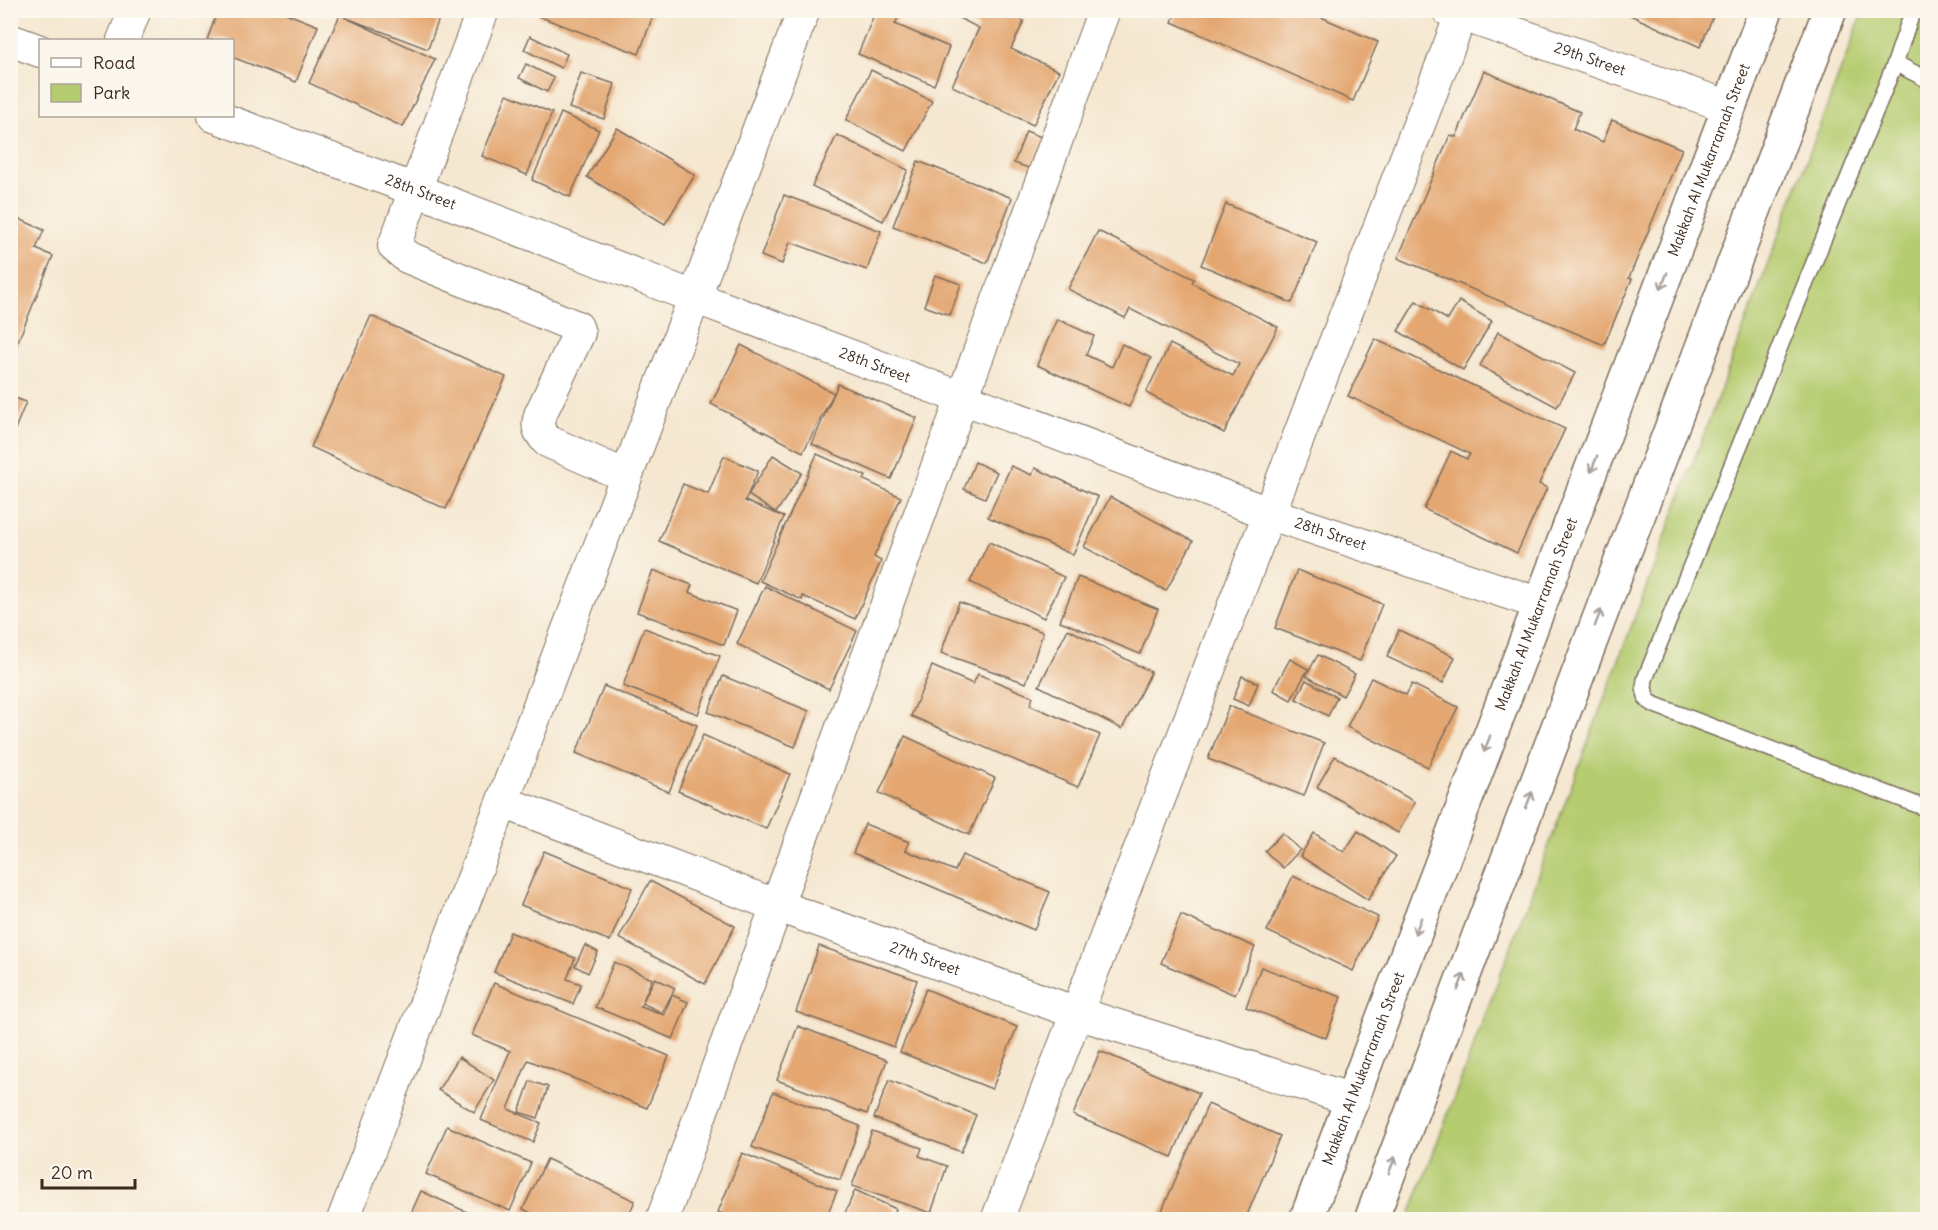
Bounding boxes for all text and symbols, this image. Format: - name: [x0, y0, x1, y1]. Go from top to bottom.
- street label: 29th Street: [1552, 37, 1628, 79]
- legend: [39, 39, 234, 117]
- text: Road: [93, 51, 136, 74]
- street label: Makkah Al Mukarramah Street: [1663, 61, 1754, 259]
- text: Park: [93, 81, 130, 104]
- street label: 28th Street: [383, 170, 459, 213]
- one-way arrow: [1657, 272, 1668, 290]
- street label: 28th Street: [837, 343, 913, 386]
- one-way arrow: [1588, 454, 1599, 472]
- street label: 28th Street: [1292, 513, 1369, 554]
- street label: Makkah Al Mukarramah Street: [1491, 515, 1581, 713]
- one-way arrow: [1594, 609, 1605, 627]
- one-way arrow: [1481, 734, 1492, 753]
- one-way arrow: [1525, 791, 1536, 810]
- one-way arrow: [1412, 916, 1423, 935]
- street label: 27th Street: [887, 937, 963, 979]
- street label: Makkah Al Mukarramah Street: [1318, 969, 1408, 1168]
- one-way arrow: [1456, 973, 1467, 992]
- scale bar: [42, 1152, 135, 1190]
- one-way arrow: [1387, 1156, 1398, 1175]
- text: 20 m: [51, 1161, 93, 1184]

